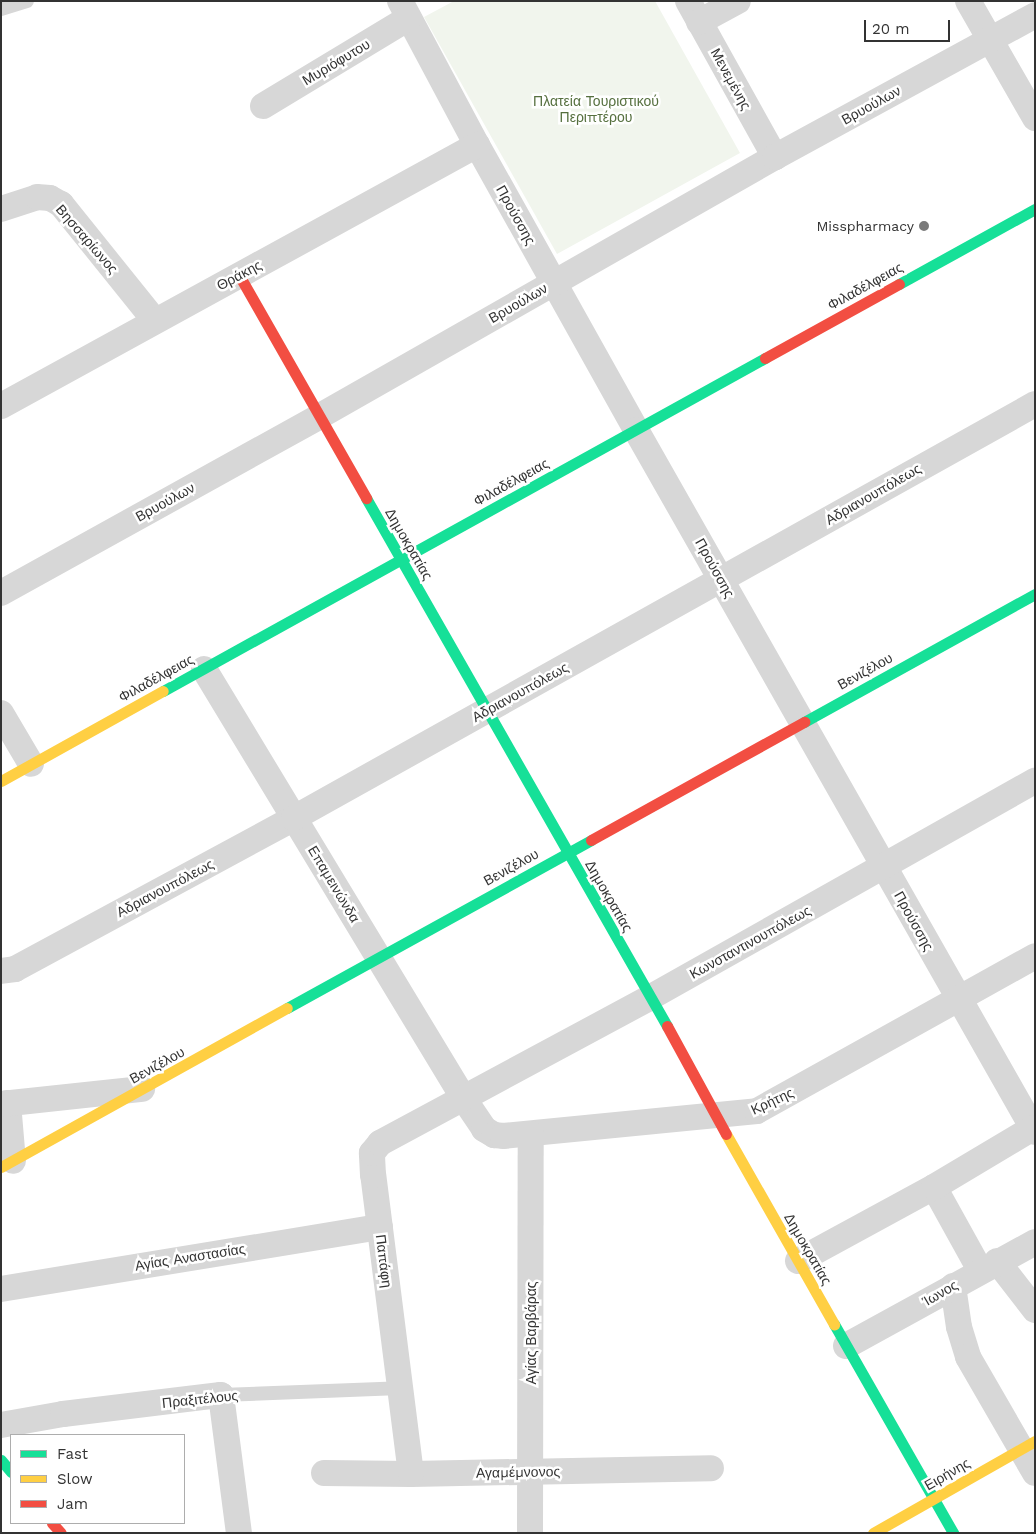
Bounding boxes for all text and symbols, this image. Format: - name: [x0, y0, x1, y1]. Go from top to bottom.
- scale bar: [866, 10, 952, 42]
- text: 20 m: [872, 20, 910, 38]
- street label: Μυριόφυτου: [299, 35, 373, 89]
- street label: Μενεμένης: [707, 45, 755, 113]
- street label: Βρυούλων: [838, 82, 904, 128]
- park label: Πλατεία Τουριστικού Περιπτέρου: [533, 93, 659, 125]
- street label: Προύσσης: [493, 182, 539, 248]
- street label: Βησσαρίωνος: [52, 201, 122, 277]
- place label: Misspharmacy: [816, 218, 914, 234]
- marker: Misspharmacy: [918, 220, 930, 232]
- street label: Θράκης: [214, 256, 264, 294]
- street label: Φιλαδέλφειας: [825, 258, 905, 314]
- street label: Βρυούλων: [486, 279, 550, 327]
- street label: Φιλαδέλφειας: [471, 454, 551, 510]
- street label: Αδριανουπόλεως: [822, 460, 924, 528]
- street label: Βρυούλων: [132, 479, 198, 525]
- street label: Δημοκρατίας: [382, 505, 436, 583]
- street label: Προύσσης: [692, 535, 738, 601]
- street label: Βενιζέλου: [835, 649, 895, 693]
- street label: Φιλαδέλφειας: [116, 650, 196, 706]
- street label: Αδριανουπόλεως: [469, 659, 571, 725]
- street label: Επαμεινώνδα: [304, 843, 364, 925]
- street label: Βενιζέλου: [481, 845, 541, 889]
- street label: Αδριανουπόλεως: [114, 855, 216, 921]
- street label: Δημοκρατίας: [582, 857, 636, 935]
- street label: Προύσσης: [891, 888, 937, 954]
- street label: Κωνσταντινουπόλεως: [686, 902, 814, 982]
- street label: Βενιζέλου: [127, 1043, 187, 1087]
- street label: Κρήτης: [748, 1084, 796, 1118]
- street label: Δημοκρατίας: [781, 1210, 835, 1288]
- street label: Παπάφη: [372, 1233, 396, 1289]
- street label: Αγίας Αναστασίας: [134, 1240, 246, 1274]
- street label: Ίωνος: [919, 1276, 961, 1310]
- street label: Αγίας Βαρβάρας: [523, 1281, 539, 1385]
- street label: Πραξιτέλους: [161, 1387, 239, 1411]
- legend: [10, 1434, 185, 1524]
- text: Fast: [57, 1445, 88, 1463]
- street label: Ειρήνης: [921, 1454, 973, 1494]
- street label: Αγαμέμνονος: [476, 1463, 560, 1481]
- text: Slow: [57, 1470, 93, 1488]
- text: Jam: [57, 1495, 88, 1513]

